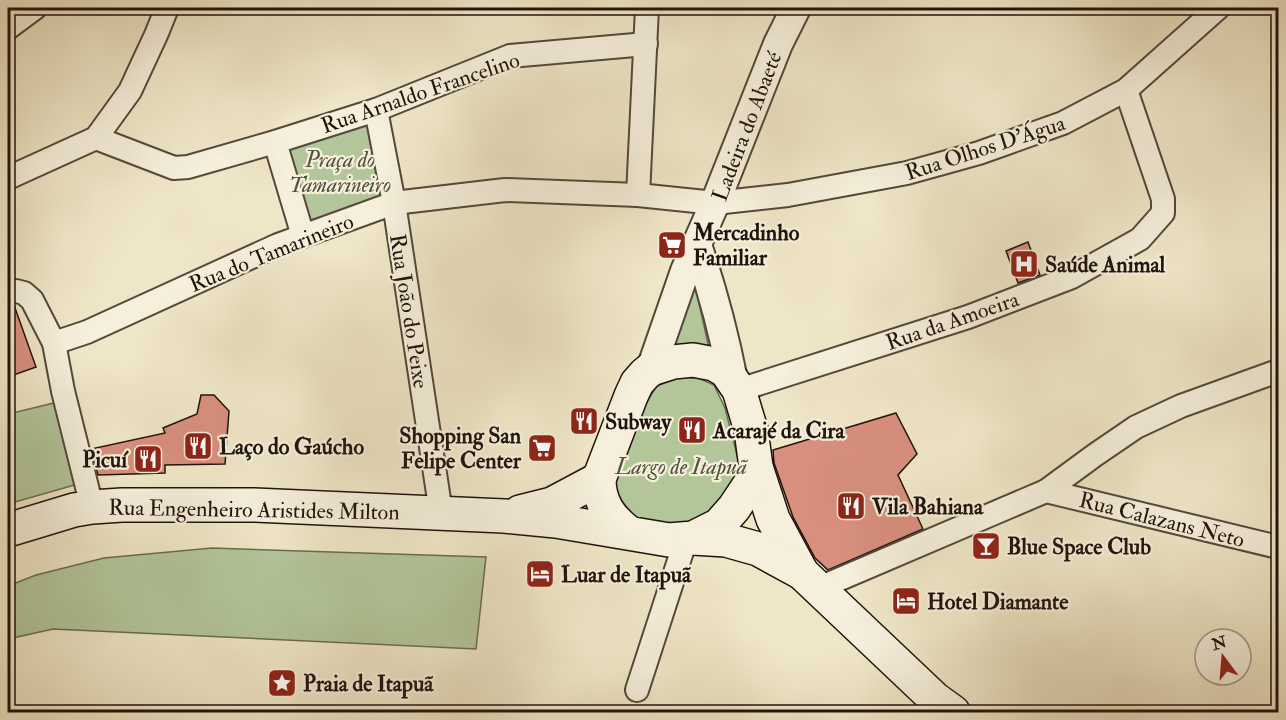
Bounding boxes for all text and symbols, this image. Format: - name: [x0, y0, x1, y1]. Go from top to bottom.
- street label: Rua Arnaldo Francelino: [317, 46, 523, 140]
- street label: Ladeira do Abaeté: [706, 47, 789, 205]
- street label: Rua Olhos D'Água: [902, 109, 1070, 187]
- park label: Praça do Tamarineiro: [289, 146, 391, 199]
- street label: Rua do Tamarineiro: [185, 207, 358, 299]
- place label: Mercadinho Familiar: [692, 219, 800, 272]
- supermarket icon: Mercadinho Familiar: [656, 229, 688, 261]
- street label: Rua João do Peixe: [383, 232, 435, 390]
- hospital icon: Saúde Animal: [1008, 248, 1040, 280]
- place label: Saúde Animal: [1045, 251, 1166, 279]
- street label: Rua da Amoeira: [882, 285, 1023, 357]
- restaurant icon: Subway: [568, 405, 600, 437]
- place label: Subway: [605, 408, 672, 437]
- restaurant icon: Acarajé da Cira: [676, 414, 708, 446]
- place label: Acarajé da Cira: [712, 417, 846, 445]
- place label: Shopping San Felipe Center: [399, 422, 522, 476]
- restaurant icon: Laço do Gaúcho: [182, 430, 214, 462]
- supermarket icon: Shopping San Felipe Center: [526, 432, 558, 464]
- place label: Laço do Gaúcho: [219, 433, 364, 461]
- restaurant icon: Picuí: [132, 443, 164, 475]
- place label: Picuí: [82, 446, 129, 474]
- park label: Largo de Itapuã: [614, 453, 749, 481]
- street label: Rua Calazans Neto: [1076, 486, 1247, 554]
- restaurant icon: Vila Bahiana: [835, 490, 867, 522]
- street label: Rua Engenheiro Aristides Milton: [108, 493, 400, 527]
- place label: Vila Bahiana: [871, 493, 984, 521]
- bar icon: Blue Space Club: [970, 530, 1002, 562]
- place label: Blue Space Club: [1007, 533, 1151, 562]
- hotel icon: Luar de Itapuã: [524, 558, 556, 590]
- place label: Luar de Itapuã: [561, 561, 692, 590]
- hotel icon: Hotel Diamante: [890, 585, 922, 617]
- place label: Hotel Diamante: [927, 588, 1069, 616]
- north arrow: [1193, 627, 1253, 687]
- text: N: [1209, 632, 1229, 655]
- place icon: Praia de Itapuã: [266, 667, 298, 699]
- place label: Praia de Itapuã: [303, 670, 434, 699]

